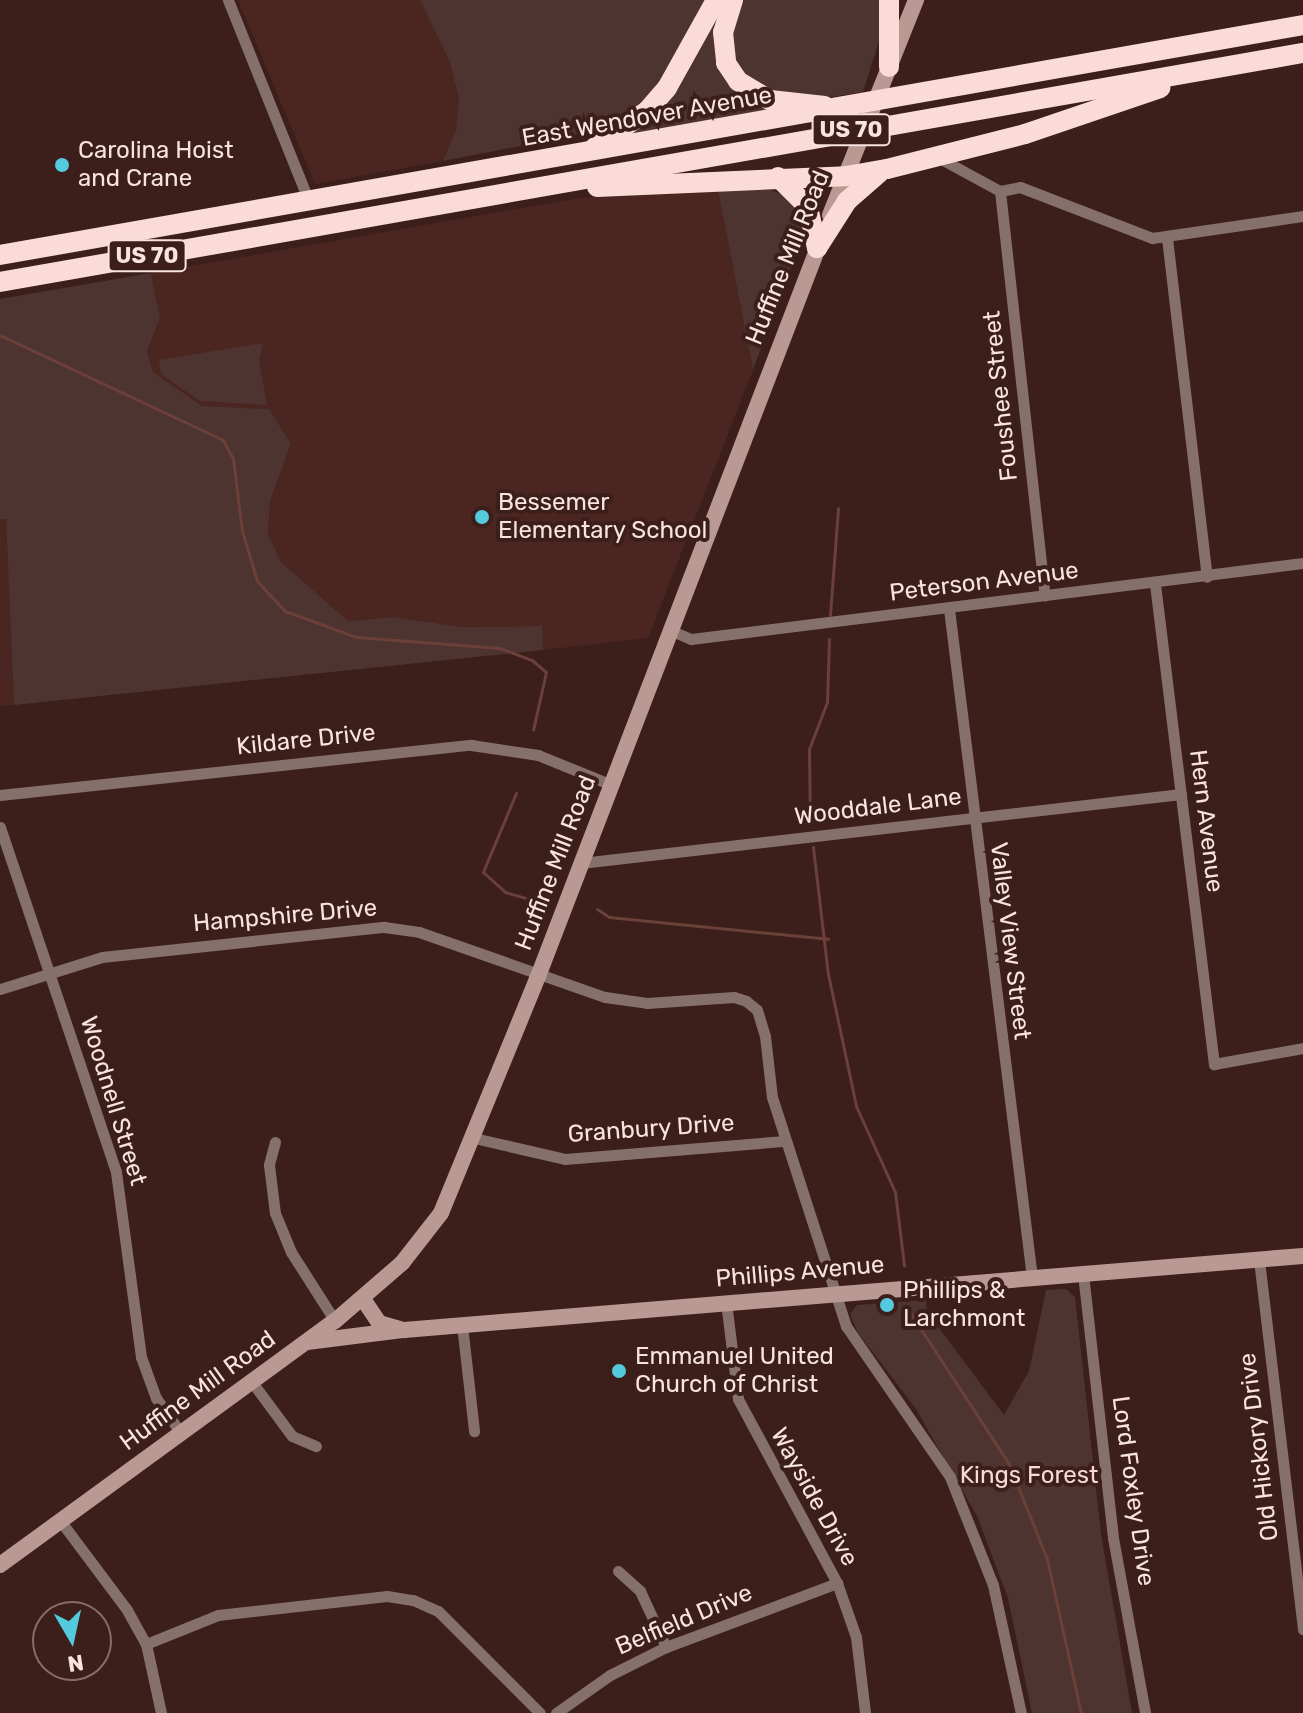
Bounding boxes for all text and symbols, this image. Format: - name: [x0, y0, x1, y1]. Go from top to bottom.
- street label: East Wendover Avenue: [519, 81, 775, 153]
- road number: US 70: [811, 112, 891, 148]
- place label: Carolina Hoist and Crane: [78, 137, 234, 193]
- marker: Carolina Hoist and Crane: [53, 156, 71, 174]
- street label: Huffine Mill Road: [740, 167, 836, 349]
- road number: US 70: [107, 238, 187, 274]
- street label: Foushee Street: [978, 309, 1024, 483]
- place label: Bessemer Elementary School: [498, 489, 708, 545]
- marker: Bessemer Elementary School: [473, 508, 491, 526]
- street label: Peterson Avenue: [887, 556, 1081, 608]
- street label: Kildare Drive: [235, 718, 377, 762]
- street label: Hern Avenue: [1183, 748, 1229, 894]
- street label: Huffine Mill Road: [509, 771, 603, 955]
- street label: Wooddale Lane: [793, 782, 963, 832]
- street label: Valley View Street: [983, 840, 1037, 1042]
- street label: Hampshire Drive: [192, 894, 378, 938]
- street label: Woodnell Street: [74, 1013, 152, 1189]
- street label: Granbury Drive: [566, 1109, 736, 1149]
- street label: Phillips Avenue: [714, 1250, 886, 1294]
- place label: Phillips & Larchmont: [903, 1277, 1025, 1333]
- marker: Phillips & Larchmont: [878, 1296, 896, 1314]
- street label: Huffine Mill Road: [115, 1325, 281, 1457]
- place label: Emmanuel United Church of Christ: [635, 1343, 834, 1399]
- street label: Old Hickory Drive: [1233, 1351, 1285, 1543]
- marker: Emmanuel United Church of Christ: [610, 1362, 628, 1380]
- street label: Lord Foxley Drive: [1105, 1394, 1161, 1588]
- street label: Wayside Drive: [764, 1423, 864, 1571]
- park label: Kings Forest: [960, 1462, 1098, 1490]
- street label: Belfield Drive: [611, 1578, 757, 1662]
- north arrow: [32, 1601, 112, 1681]
- text: N: [66, 1649, 85, 1678]

